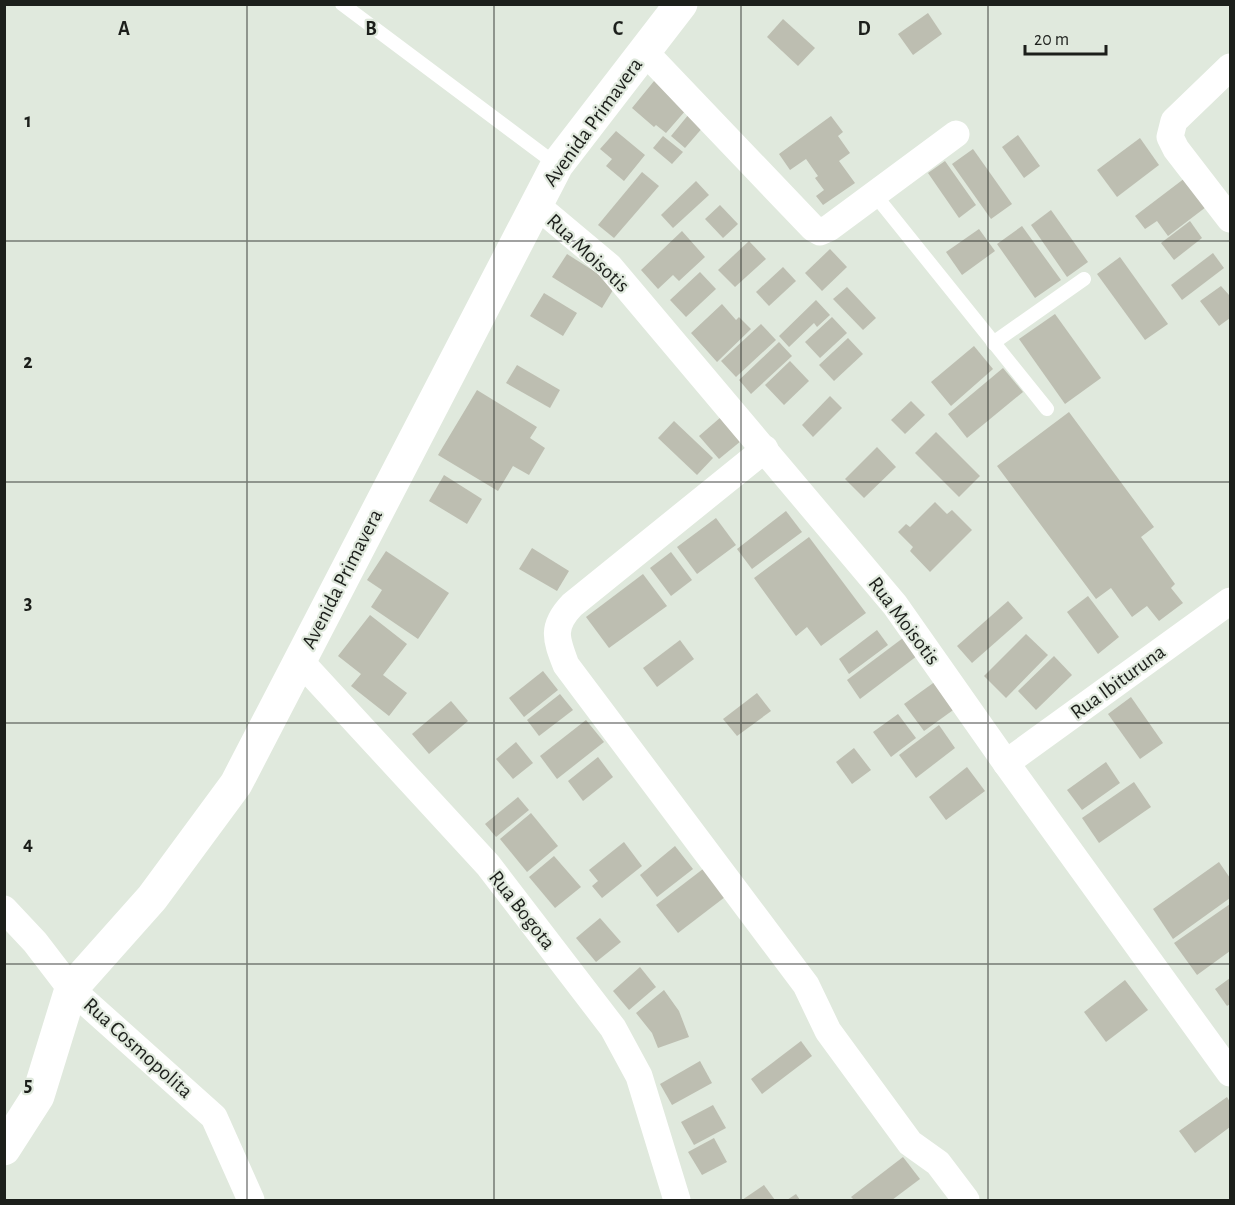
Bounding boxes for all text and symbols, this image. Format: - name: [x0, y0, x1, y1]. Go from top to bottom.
- scale bar: [1025, 18, 1106, 56]
- text: A: [118, 19, 130, 39]
- text: B: [365, 19, 377, 39]
- text: C: [613, 19, 624, 39]
- text: D: [857, 19, 871, 39]
- text: 20 m: [1034, 31, 1069, 49]
- street label: Avenida Primavera: [539, 54, 647, 190]
- text: 1: [24, 111, 32, 131]
- street label: Rua Moisotis: [543, 210, 633, 296]
- text: 2: [23, 352, 33, 372]
- street label: Avenida Primavera: [298, 506, 386, 652]
- street label: Rua Moisotis: [864, 573, 944, 669]
- text: 3: [24, 593, 32, 613]
- street label: Rua Ibituruna: [1067, 641, 1170, 723]
- text: 4: [23, 834, 33, 854]
- street label: Rua Bogota: [485, 867, 559, 954]
- street label: Rua Cosmopolita: [80, 994, 197, 1102]
- text: 5: [24, 1075, 32, 1095]

